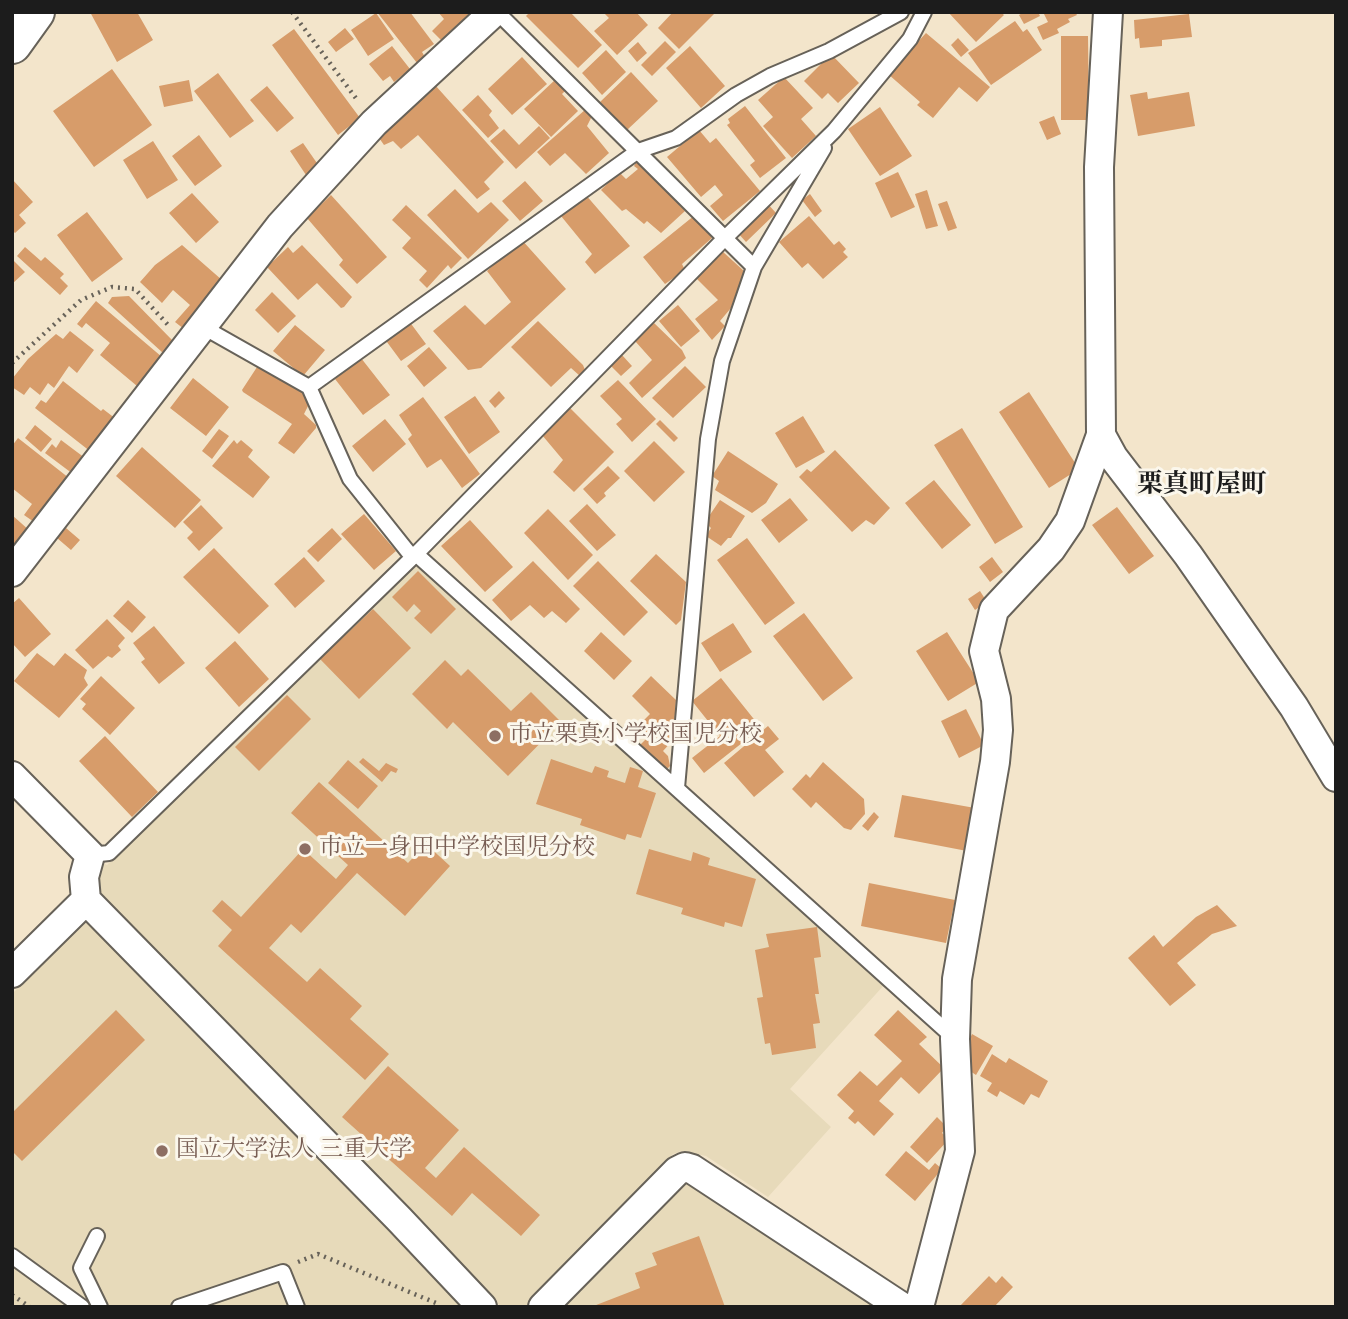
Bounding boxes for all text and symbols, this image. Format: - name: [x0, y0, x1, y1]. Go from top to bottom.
- district label: 栗真町屋町: [1137, 470, 1267, 502]
- place label: 市立栗真小学校国児分校: [509, 722, 762, 750]
- marker: 市立栗真小学校国児分校: [487, 728, 503, 744]
- place label: 市立一身田中学校国児分校: [319, 835, 595, 863]
- marker: 市立一身田中学校国児分校: [297, 841, 313, 857]
- place label: 国立大学法人 三重大学: [176, 1137, 412, 1165]
- marker: 国立大学法人 三重大学: [154, 1143, 170, 1159]

